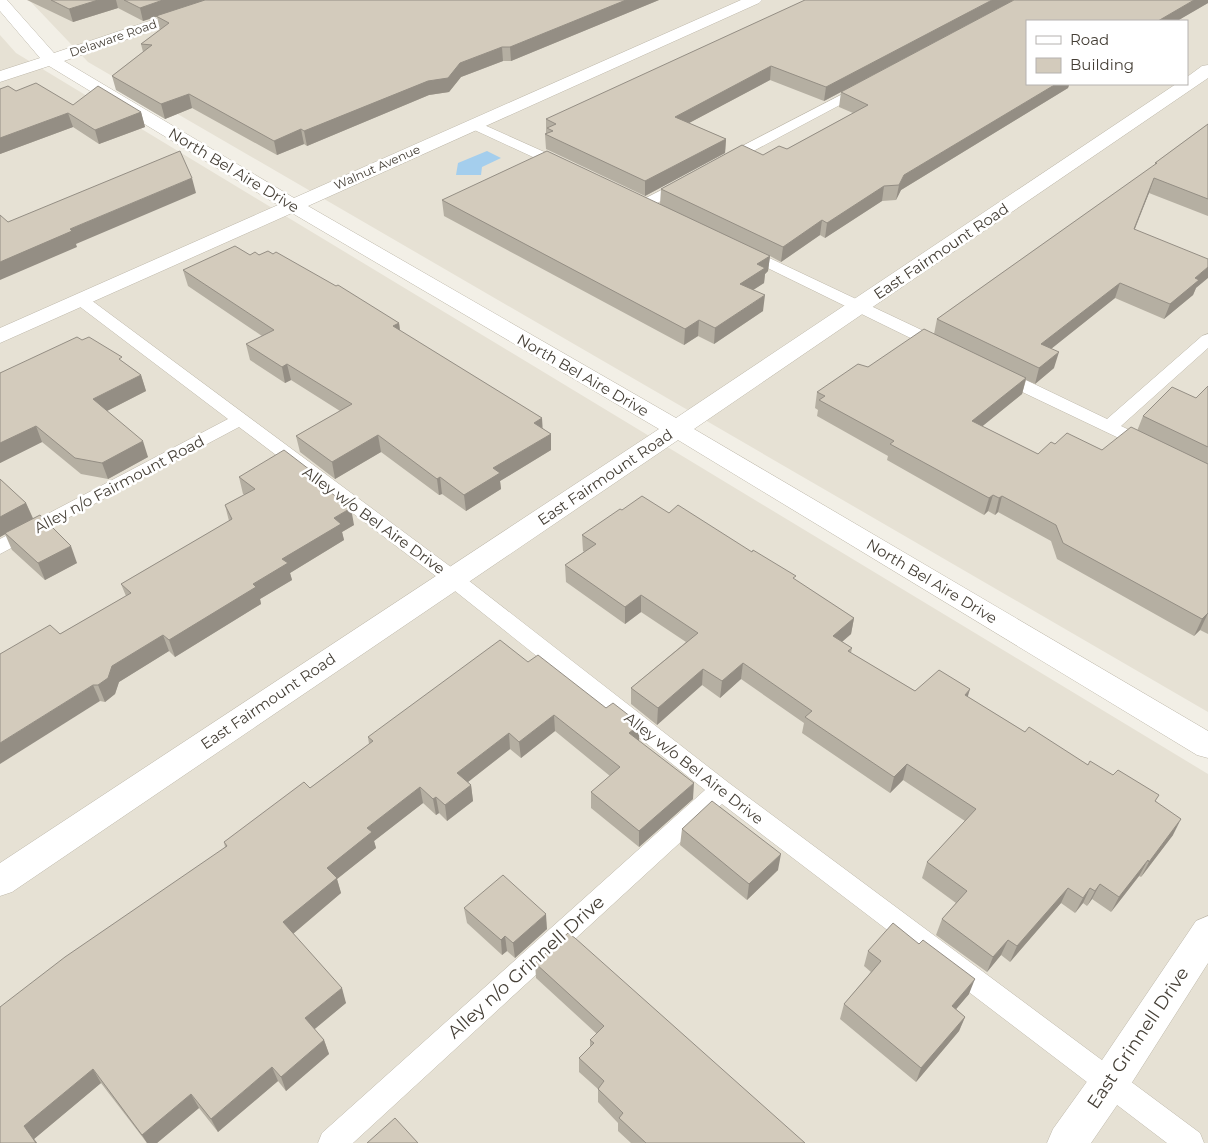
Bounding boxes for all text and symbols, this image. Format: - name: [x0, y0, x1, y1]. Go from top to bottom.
- street label: Delaware Road: [67, 16, 159, 60]
- legend: [1026, 20, 1188, 85]
- text: Road: [1070, 30, 1109, 49]
- text: Building: [1070, 55, 1134, 74]
- street label: North Bel Aire Drive: [165, 123, 303, 217]
- street label: Walnut Avenue: [332, 141, 422, 193]
- street label: East Fairmount Road: [870, 199, 1012, 303]
- street label: North Bel Aire Drive: [514, 329, 652, 421]
- street label: East Fairmount Road: [534, 425, 676, 529]
- street label: Alley n/o Fairmount Road: [31, 431, 207, 537]
- street label: Alley w/o Bel Aire Drive: [299, 462, 449, 578]
- street label: North Bel Aire Drive: [863, 534, 1001, 628]
- street label: East Fairmount Road: [197, 649, 339, 753]
- street label: Alley w/o Bel Aire Drive: [621, 708, 767, 828]
- street label: Alley n/o Grinnell Drive: [443, 891, 609, 1043]
- street label: East Grinnell Drive: [1082, 963, 1194, 1113]

